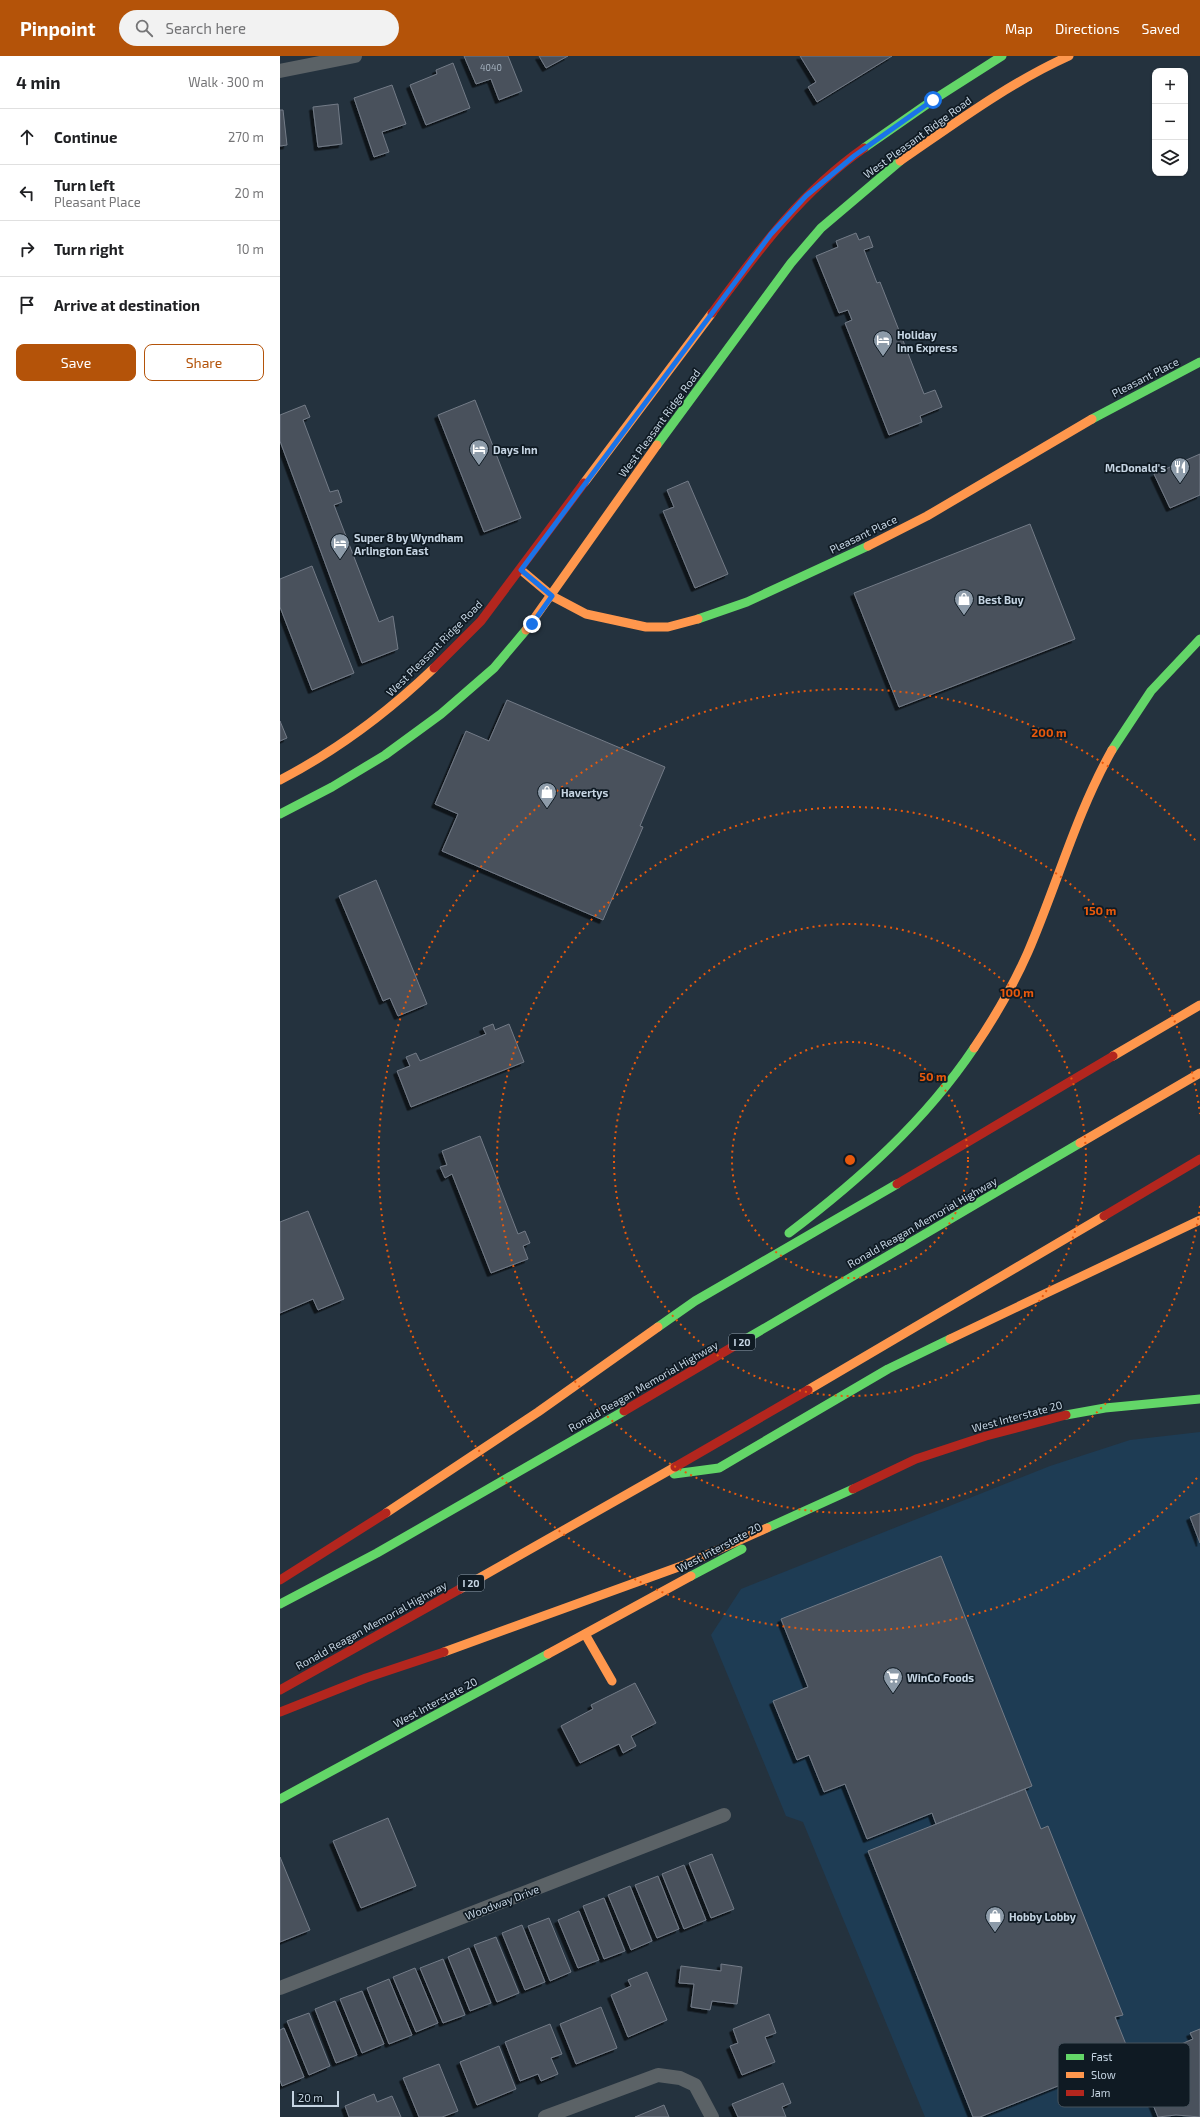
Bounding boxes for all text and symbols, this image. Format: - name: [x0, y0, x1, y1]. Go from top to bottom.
- search box: [119, 10, 399, 46]
- text: Pinpoint: [20, 17, 95, 40]
- icon: search: [133, 17, 155, 39]
- text: Search here: [165, 19, 246, 37]
- text: Map: [1005, 20, 1033, 37]
- text: Directions: [1055, 20, 1120, 37]
- text: Saved: [1142, 20, 1180, 37]
- house number: 4040: [480, 62, 502, 73]
- map controls: [1152, 68, 1188, 176]
- button: +: [1152, 68, 1188, 104]
- text: 4 min: [16, 72, 60, 92]
- text: Walk · 300 m: [188, 74, 264, 90]
- route start: [924, 91, 942, 109]
- street label: West Pleasant Ridge Road: [860, 93, 974, 181]
- button: −: [1152, 104, 1188, 140]
- icon: ahead: [16, 126, 38, 148]
- text: Continue: [54, 128, 117, 146]
- text: 270 m: [228, 129, 264, 145]
- button: layers: [1152, 140, 1188, 176]
- text: Turn left: [54, 176, 115, 194]
- icon: left: [16, 182, 38, 204]
- text: 20 m: [235, 185, 264, 201]
- text: Pleasant Place: [54, 194, 141, 210]
- icon: right: [16, 238, 38, 260]
- text: Turn right: [54, 240, 124, 258]
- text: 10 m: [237, 241, 264, 257]
- icon: arrive: [16, 294, 38, 316]
- text: Arrive at destination: [54, 296, 200, 314]
- place label: Holiday Inn Express: [897, 328, 958, 354]
- hotel icon: Holiday Inn Express: [872, 329, 894, 357]
- button: Save: [16, 344, 136, 381]
- button: Share: [144, 344, 264, 381]
- street label: Pleasant Place: [1109, 355, 1181, 399]
- street label: West Pleasant Ridge Road: [615, 366, 703, 480]
- hotel icon: Days Inn: [468, 438, 490, 466]
- place label: Days Inn: [493, 443, 538, 457]
- restaurant icon: McDonald's: [1169, 456, 1191, 484]
- place label: McDonald's: [1105, 461, 1166, 474]
- street label: Pleasant Place: [827, 512, 899, 556]
- place label: Super 8 by Wyndham Arlington East: [354, 531, 464, 557]
- hotel icon: Super 8 by Wyndham Arlington East: [329, 532, 351, 560]
- shop icon: Best Buy: [953, 588, 975, 616]
- place label: Best Buy: [978, 593, 1025, 607]
- street label: West Pleasant Ridge Road: [383, 597, 485, 699]
- route end: [523, 615, 541, 633]
- text: 200 m: [1031, 725, 1067, 739]
- shop icon: Havertys: [536, 781, 558, 809]
- place label: Havertys: [561, 786, 609, 800]
- text: 150 m: [1084, 903, 1116, 917]
- text: 100 m: [1000, 985, 1034, 999]
- text: 50 m: [919, 1069, 947, 1083]
- centre of rings: [843, 1153, 857, 1167]
- street label: Ronald Reagan Memorial Highway: [845, 1174, 999, 1270]
- road number: I 20: [729, 1334, 755, 1350]
- street label: Ronald Reagan Memorial Highway: [566, 1338, 720, 1434]
- street label: West Interstate 20: [970, 1398, 1064, 1434]
- street label: West Interstate 20: [675, 1519, 763, 1575]
- road number: I 20: [458, 1575, 484, 1591]
- street label: Ronald Reagan Memorial Highway: [293, 1578, 449, 1672]
- supermarket icon: WinCo Foods: [882, 1666, 904, 1694]
- place label: WinCo Foods: [907, 1671, 974, 1684]
- street label: West Interstate 20: [391, 1674, 479, 1730]
- street label: Woodway Drive: [463, 1882, 541, 1922]
- shop icon: Hobby Lobby: [984, 1905, 1006, 1933]
- place label: Hobby Lobby: [1009, 1910, 1077, 1924]
- legend: [1058, 2043, 1190, 2107]
- text: Fast: [1091, 2050, 1113, 2063]
- text: Slow: [1091, 2068, 1116, 2081]
- text: Jam: [1091, 2086, 1110, 2099]
- scale bar: [292, 2089, 339, 2108]
- text: 20 m: [298, 2091, 323, 2104]

